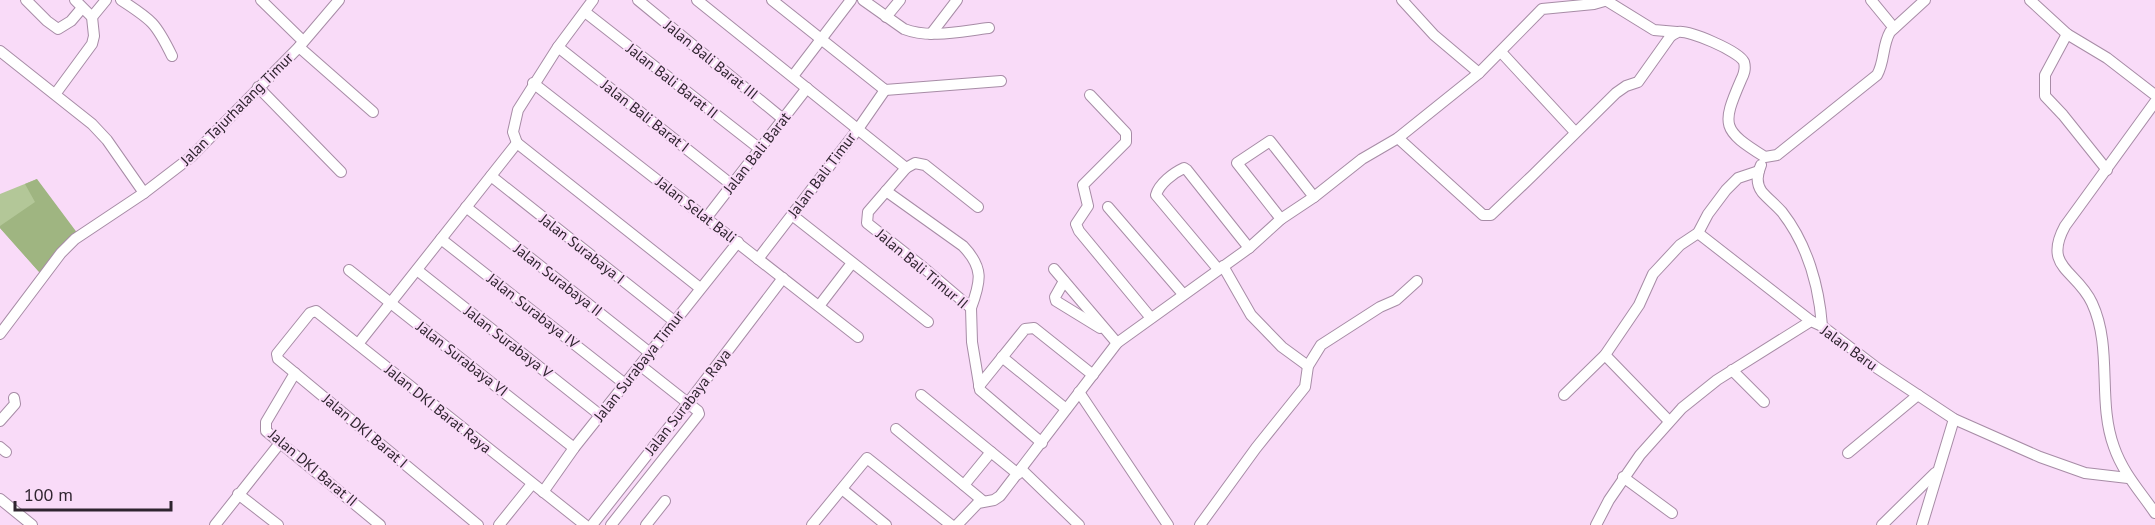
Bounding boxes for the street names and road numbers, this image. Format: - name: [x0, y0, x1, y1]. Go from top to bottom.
- street label: Jalan Bali Barat III: [661, 17, 761, 103]
- street label: Jalan Tajurhalang Timur: [176, 48, 297, 170]
- street label: Jalan Bali Barat II: [597, 75, 693, 156]
- street label: Jalan Bali Barat I: [597, 76, 693, 156]
- street label: Jalan Bali Barat: [718, 108, 794, 198]
- street label: Jalan Bali Timur: [783, 128, 860, 222]
- street label: Jalan Selat Bali: [651, 172, 740, 247]
- street label: Jalan Surabaya I: [535, 209, 629, 288]
- street label: Jalan Bali Timur II: [872, 224, 972, 313]
- street label: Jalan Surabaya II: [509, 239, 606, 320]
- street label: Jalan Surabaya IV: [483, 268, 583, 353]
- street label: Jalan Surabaya V: [460, 301, 556, 382]
- street label: Jalan Surabaya Timur: [589, 306, 688, 426]
- street label: Jalan Surabaya VI: [412, 316, 512, 400]
- street label: Jalan Baru: [1817, 320, 1881, 374]
- street label: Jalan Surabaya Raya: [640, 345, 735, 459]
- street label: Jalan DKI Barat Raya: [380, 359, 495, 457]
- street label: Jalan DKI Barat I: [318, 389, 412, 472]
- street label: Jalan DKI Barat II: [264, 424, 361, 510]

